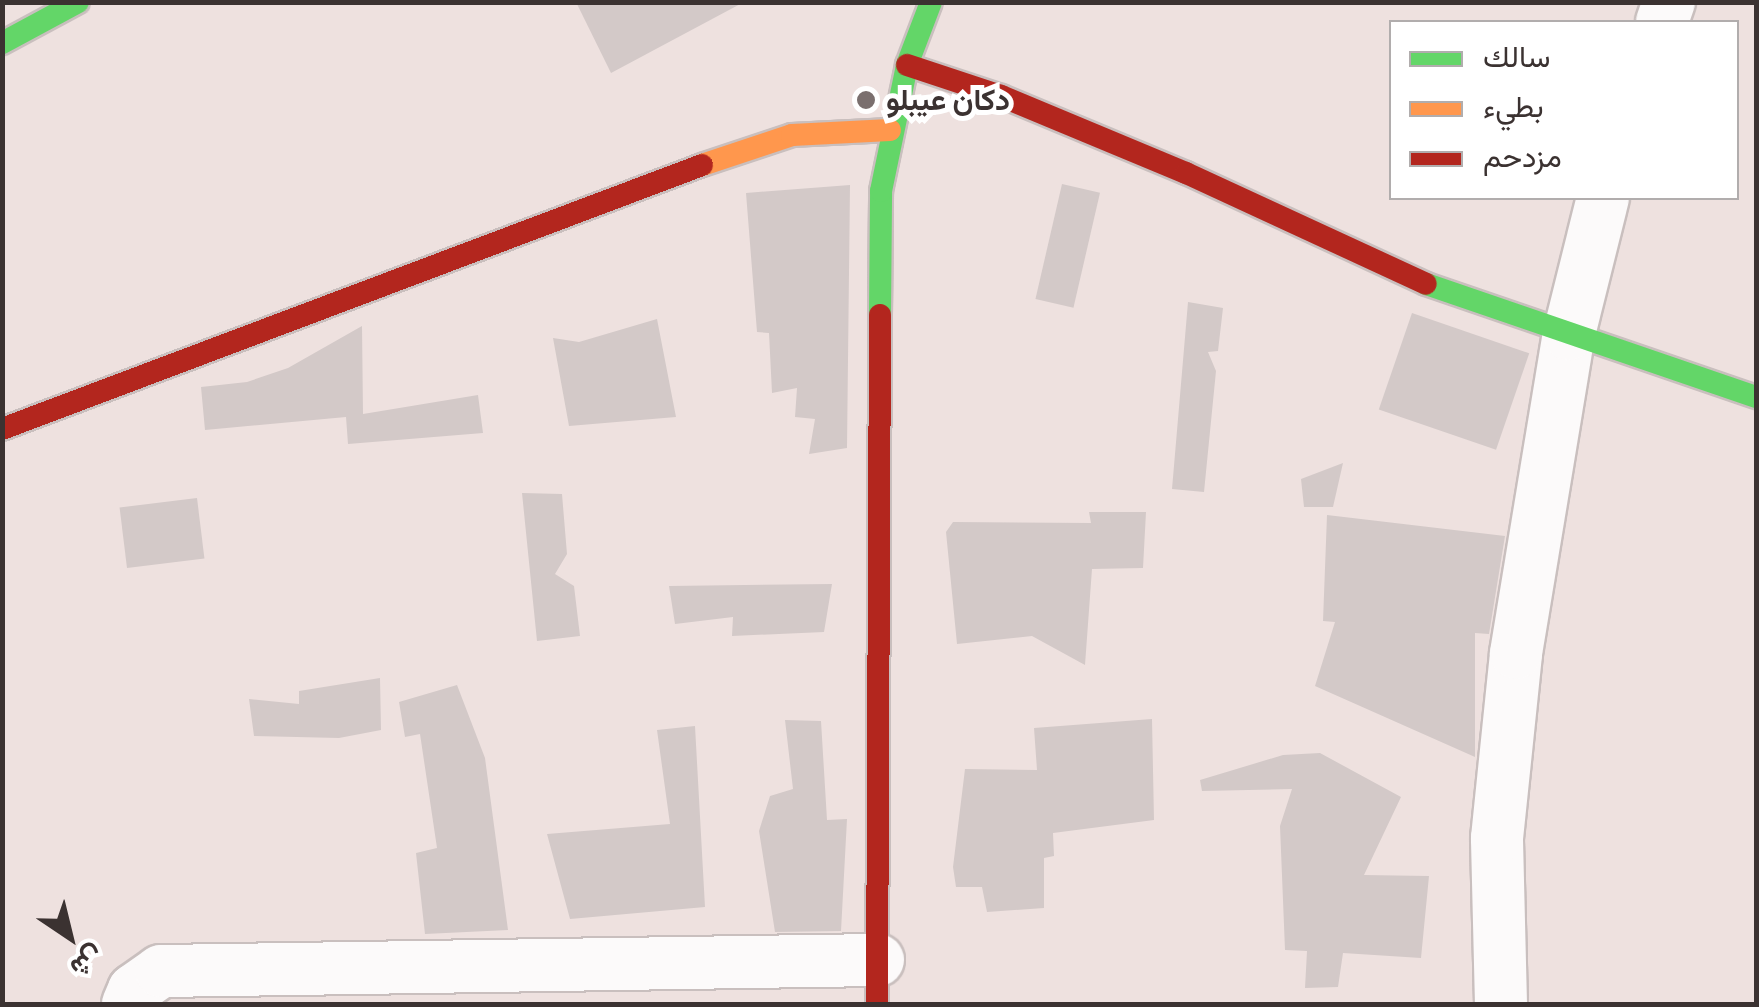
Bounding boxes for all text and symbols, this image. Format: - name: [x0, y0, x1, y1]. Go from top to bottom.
- legend: [1389, 20, 1739, 200]
- text: سالك: [1483, 39, 1550, 75]
- place label: دكان عيبلو: [886, 82, 1010, 118]
- marker: دكان عيبلو: [855, 89, 877, 111]
- text: بطيء: [1483, 89, 1544, 125]
- text: مزدحم: [1483, 139, 1562, 175]
- north arrow: [20, 887, 120, 987]
- text: ش: [64, 939, 111, 985]

